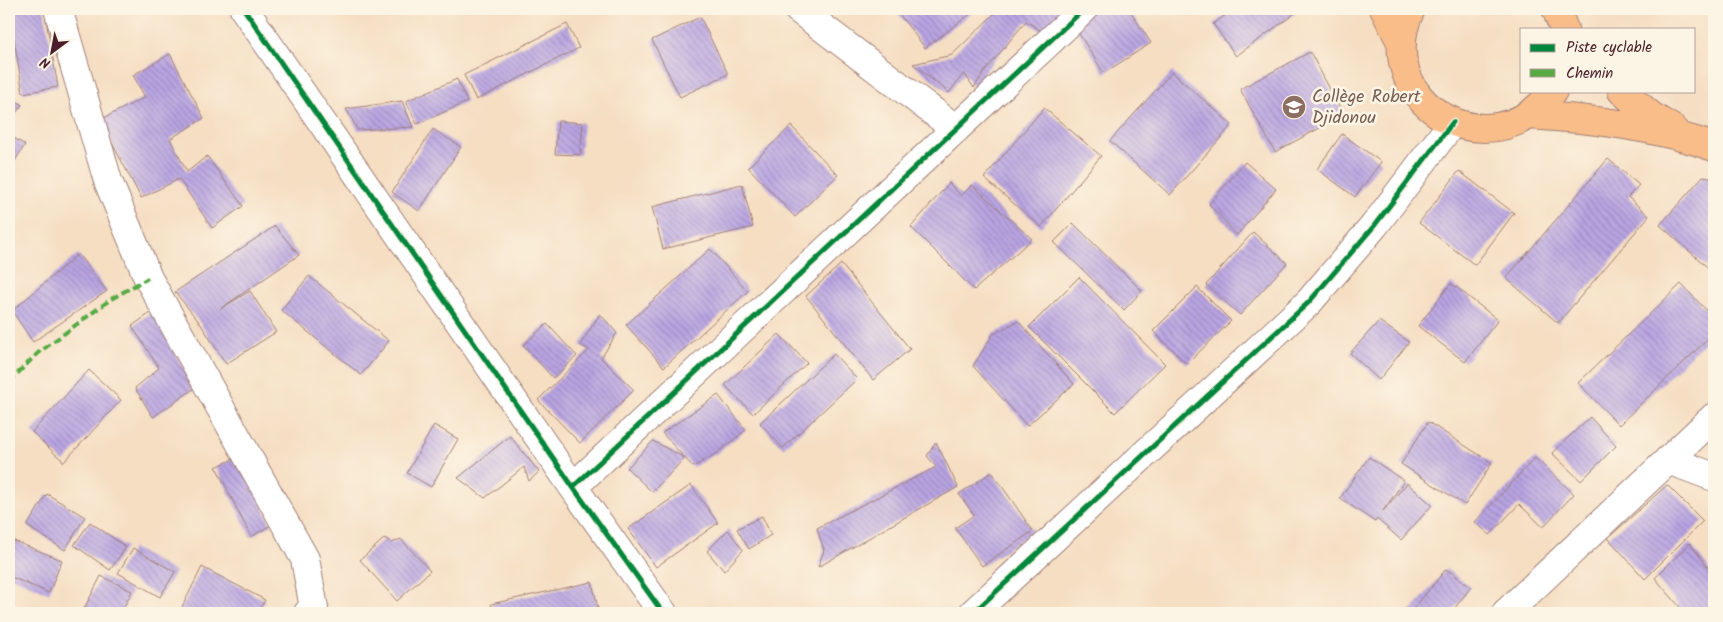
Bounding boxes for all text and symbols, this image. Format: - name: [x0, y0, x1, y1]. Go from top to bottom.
- north arrow: [28, 28, 78, 78]
- legend: [1520, 28, 1696, 92]
- text: Piste cyclable: [1566, 36, 1652, 60]
- text: N: [36, 50, 55, 74]
- text: Chemin: [1566, 62, 1613, 86]
- place label: Collège Robert Djidonou: [1312, 83, 1422, 133]
- school or university icon: Collège Robert Djidonou: [1281, 94, 1307, 120]

